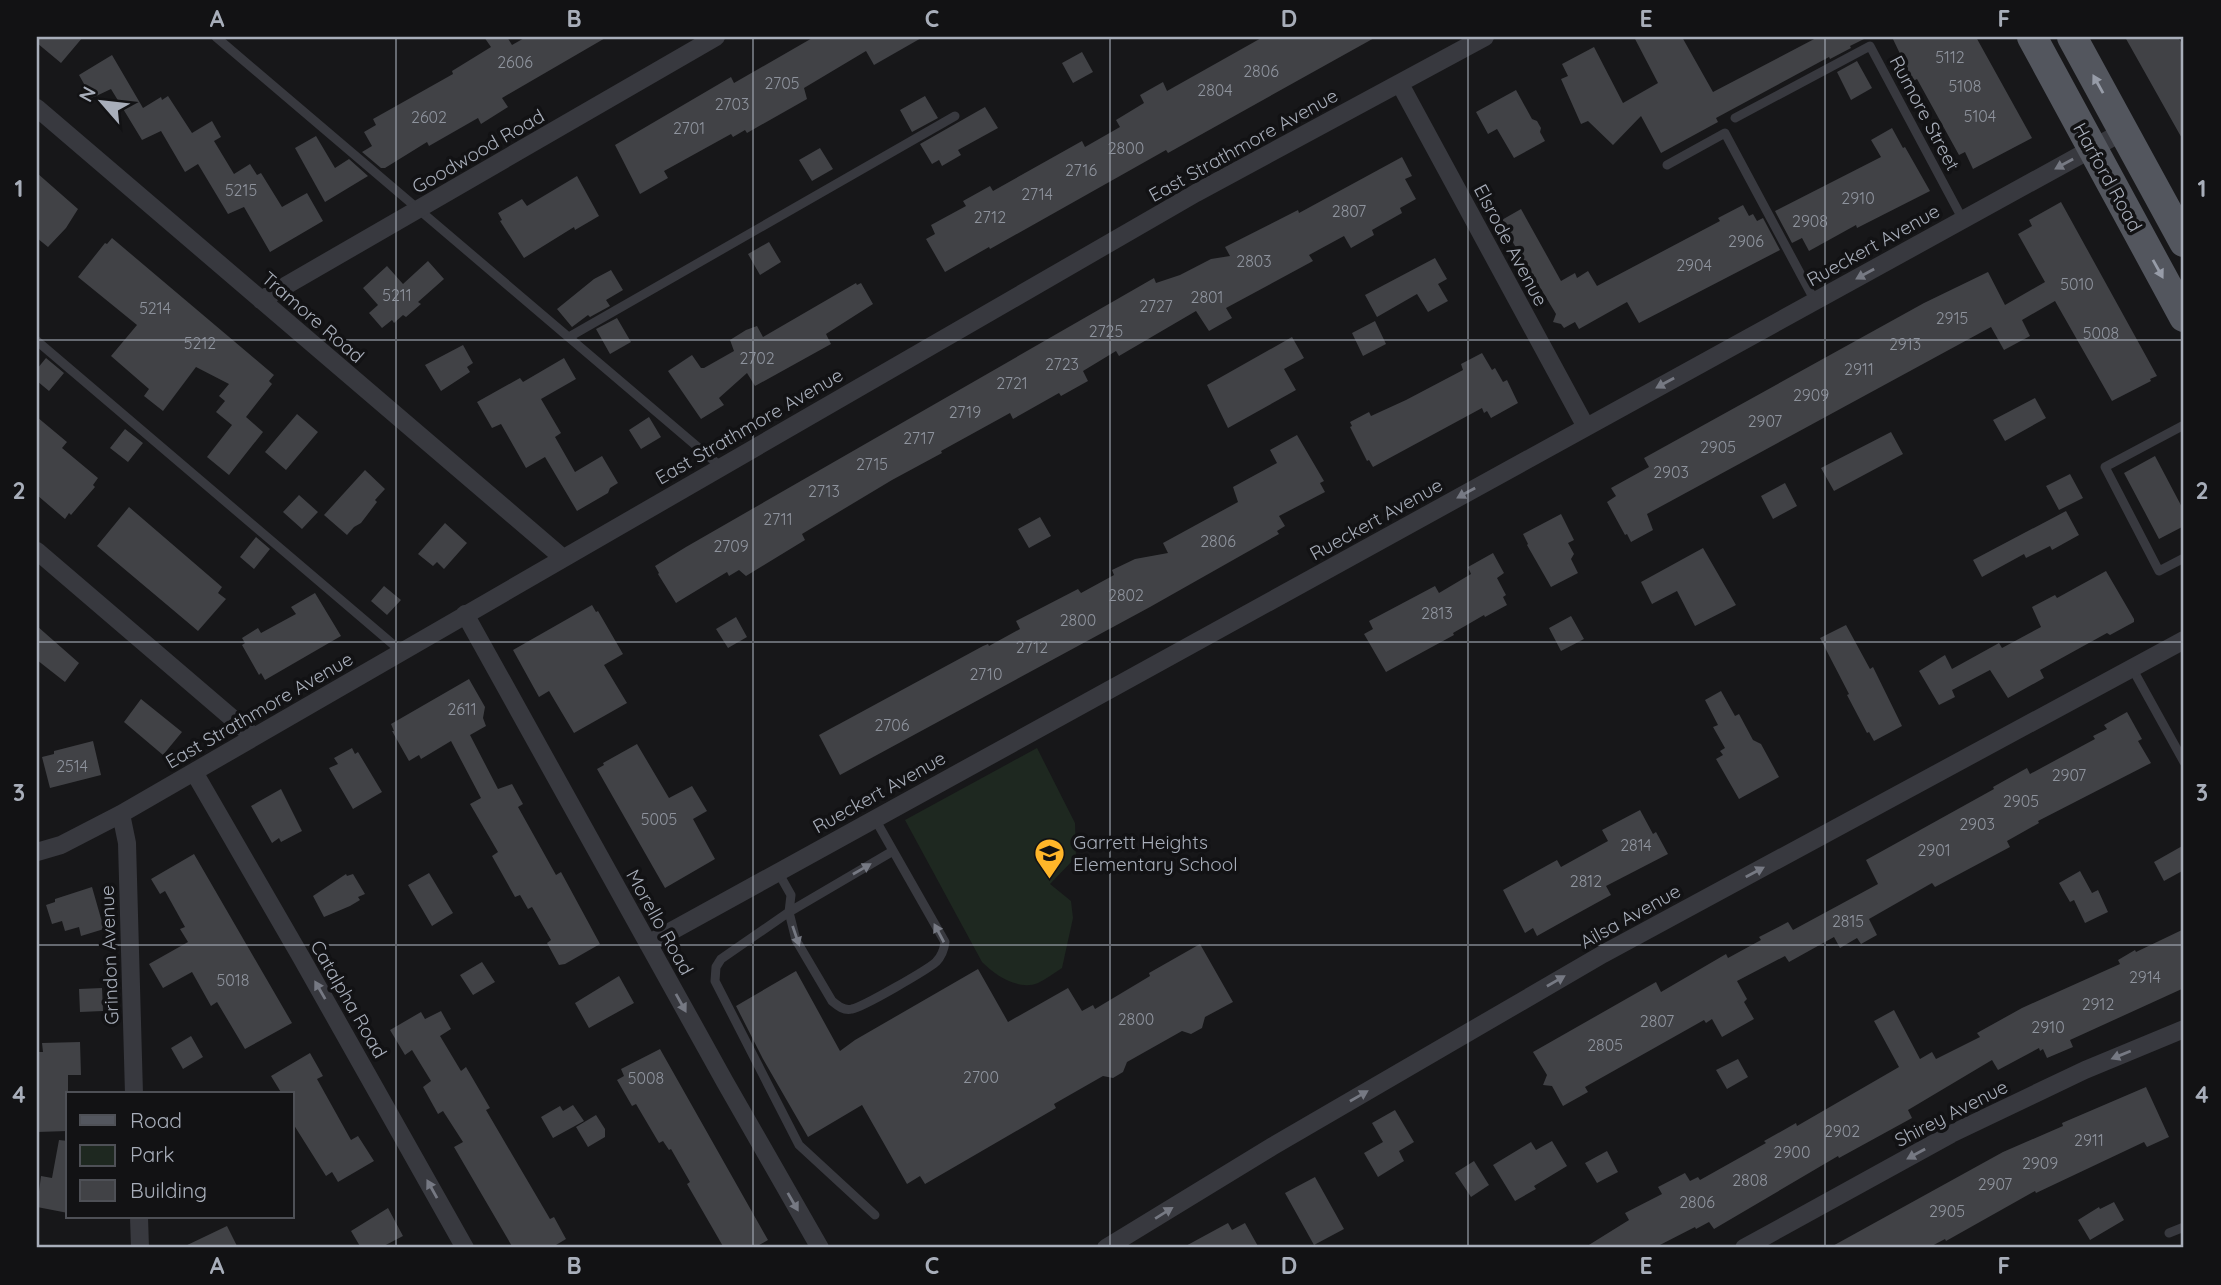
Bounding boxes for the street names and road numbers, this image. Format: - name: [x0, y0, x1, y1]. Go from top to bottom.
- street label: Rumore Street: [1885, 51, 1965, 175]
- street label: East Strathmore Avenue: [1144, 83, 1342, 207]
- street label: Goodwood Road: [408, 103, 548, 199]
- street label: Harford Road: [2068, 118, 2148, 236]
- street label: Elsrode Avenue: [1469, 180, 1553, 310]
- street label: Rueckert Avenue: [1802, 199, 1944, 291]
- street label: Tramore Road: [257, 266, 369, 368]
- street label: East Strathmore Avenue: [651, 363, 847, 489]
- street label: Rueckert Avenue: [1305, 473, 1447, 565]
- street label: East Strathmore Avenue: [161, 647, 357, 773]
- street label: Rueckert Avenue: [808, 746, 950, 838]
- street label: Morello Road: [621, 865, 699, 979]
- street label: Ailsa Avenue: [1575, 878, 1685, 954]
- street label: Grindon Avenue: [95, 885, 123, 1025]
- street label: Catalpha Road: [306, 936, 392, 1062]
- street label: Shirey Avenue: [1890, 1074, 2012, 1152]

